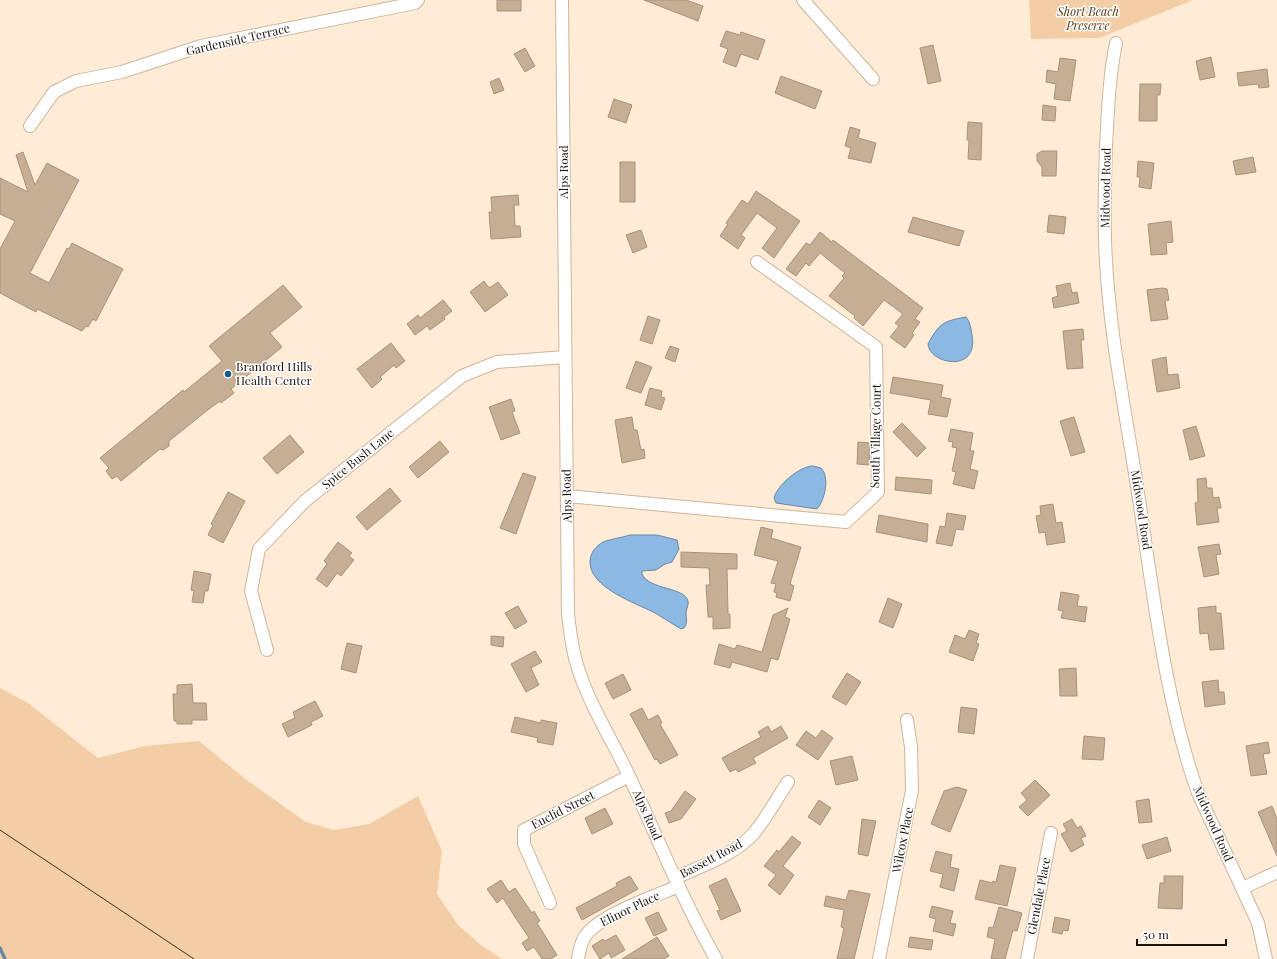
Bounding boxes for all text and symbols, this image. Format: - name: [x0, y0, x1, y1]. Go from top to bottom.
- park label: Short Beach Preserve: [1056, 3, 1119, 33]
- street label: Gardenside Terrace: [184, 19, 291, 59]
- street label: Alps Road: [555, 145, 571, 200]
- street label: Midwood Road: [1096, 148, 1114, 228]
- place label: Branford Hills Health Center: [236, 358, 312, 388]
- marker: Branford Hills Health Center: [223, 369, 233, 379]
- street label: South Village Court: [866, 383, 884, 488]
- street label: Spice Bush Lane: [318, 424, 397, 492]
- street label: Alps Road: [558, 469, 574, 524]
- street label: Midwood Road: [1128, 469, 1156, 551]
- street label: Midwood Road: [1190, 784, 1238, 864]
- street label: Euclid Street: [528, 786, 598, 832]
- street label: Alps Road: [629, 786, 666, 842]
- street label: Wilcox Place: [888, 805, 916, 875]
- street label: Bassett Road: [677, 835, 744, 881]
- street label: Glendale Place: [1023, 856, 1053, 936]
- street label: Elinor Place: [597, 887, 662, 929]
- scale bar: [1137, 921, 1226, 947]
- text: 50 m: [1143, 926, 1169, 942]

